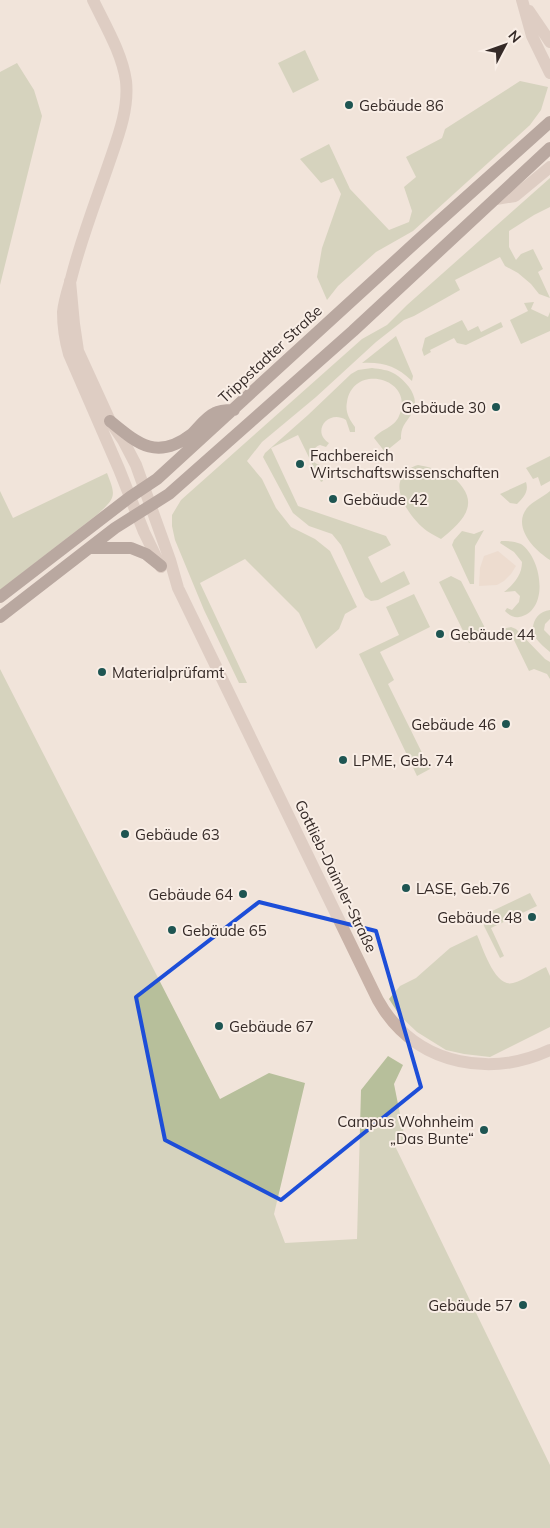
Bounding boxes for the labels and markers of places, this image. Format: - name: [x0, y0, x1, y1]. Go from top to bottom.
- place label: Gebäude 86: [359, 96, 444, 115]
- marker: Gebäude 86: [343, 99, 355, 111]
- place label: Gebäude 30: [401, 398, 486, 417]
- marker: Gebäude 30: [490, 401, 502, 413]
- place label: Fachbereich Wirtschaftswissenschaften: [310, 446, 499, 482]
- marker: Fachbereich Wirtschaftswissenschaften: [294, 458, 306, 470]
- place label: Gebäude 42: [343, 490, 428, 509]
- marker: Gebäude 42: [327, 493, 339, 505]
- place label: Gebäude 44: [450, 625, 535, 644]
- marker: Gebäude 44: [434, 628, 446, 640]
- place label: Materialprüfamt: [112, 663, 224, 682]
- marker: Materialprüfamt: [96, 666, 108, 678]
- place label: Gebäude 46: [411, 715, 496, 734]
- marker: Gebäude 46: [500, 718, 512, 730]
- place label: LPME, Geb. 74: [353, 751, 453, 770]
- marker: LPME, Geb. 74: [337, 754, 349, 766]
- place label: Gebäude 63: [135, 825, 220, 844]
- marker: Gebäude 63: [119, 828, 131, 840]
- place label: LASE, Geb.76: [416, 879, 510, 898]
- marker: LASE, Geb.76: [400, 882, 412, 894]
- place label: Gebäude 64: [148, 885, 233, 904]
- marker: Gebäude 64: [237, 888, 249, 900]
- place label: Gebäude 48: [437, 908, 522, 927]
- marker: Gebäude 48: [526, 911, 538, 923]
- place label: Gebäude 65: [182, 921, 267, 940]
- marker: Gebäude 65: [166, 924, 178, 936]
- place label: Gebäude 67: [229, 1017, 314, 1036]
- marker: Gebäude 67: [213, 1020, 225, 1032]
- place label: Campus Wohnheim „Das Bunte“: [337, 1112, 474, 1148]
- marker: Campus Wohnheim „Das Bunte“: [478, 1124, 490, 1136]
- place label: Gebäude 57: [428, 1296, 513, 1315]
- marker: Gebäude 57: [517, 1299, 529, 1311]

